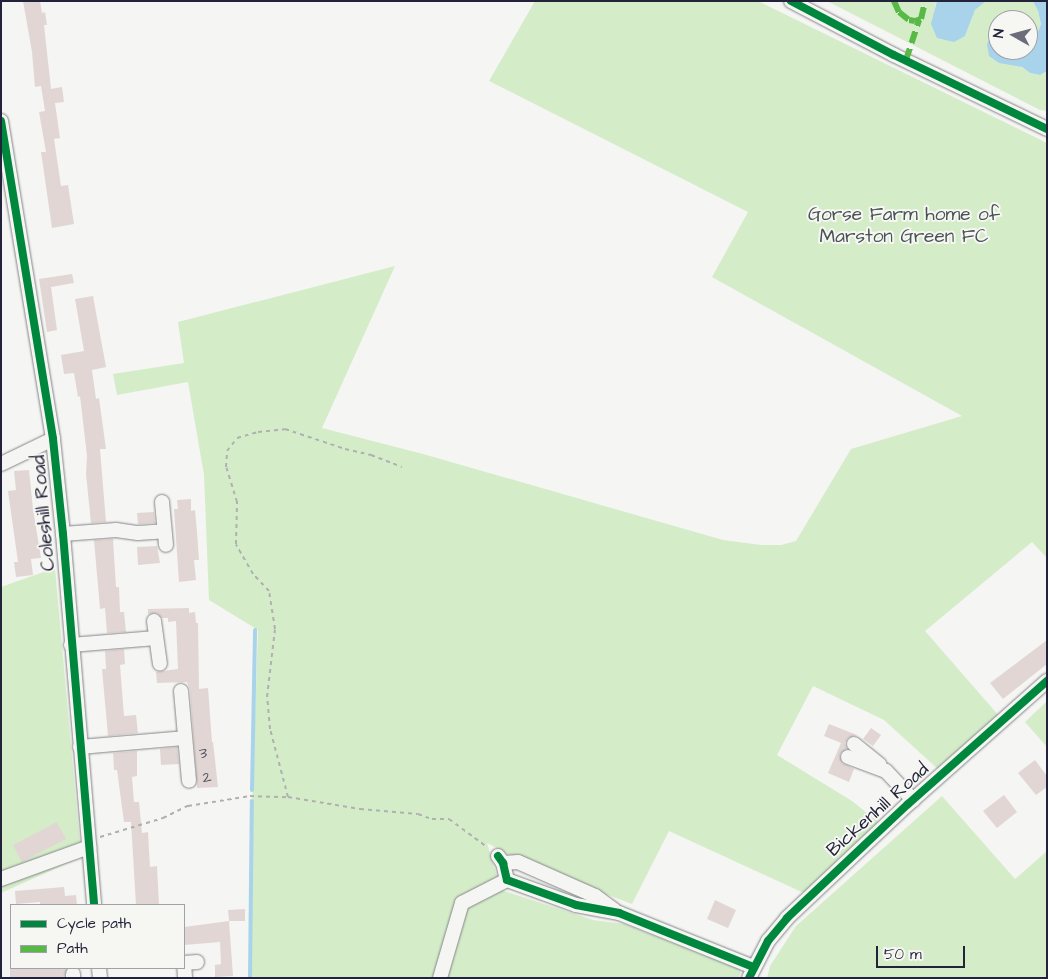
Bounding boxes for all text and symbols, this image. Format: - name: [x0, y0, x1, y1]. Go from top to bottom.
- north arrow: [988, 10, 1038, 60]
- text: N: [989, 28, 1010, 39]
- park label: Gorse Farm home of Marston Green FC: [808, 204, 1000, 248]
- street label: Coleshill Road: [28, 454, 60, 572]
- house number: 3: [199, 743, 207, 763]
- street label: Bickenhill Road: [822, 758, 934, 862]
- house number: 2: [202, 767, 212, 787]
- legend: [10, 904, 185, 969]
- text: Cycle path: [57, 913, 131, 934]
- scale bar: [878, 936, 967, 968]
- text: Path: [57, 938, 88, 959]
- text: 50 m: [884, 944, 922, 965]

